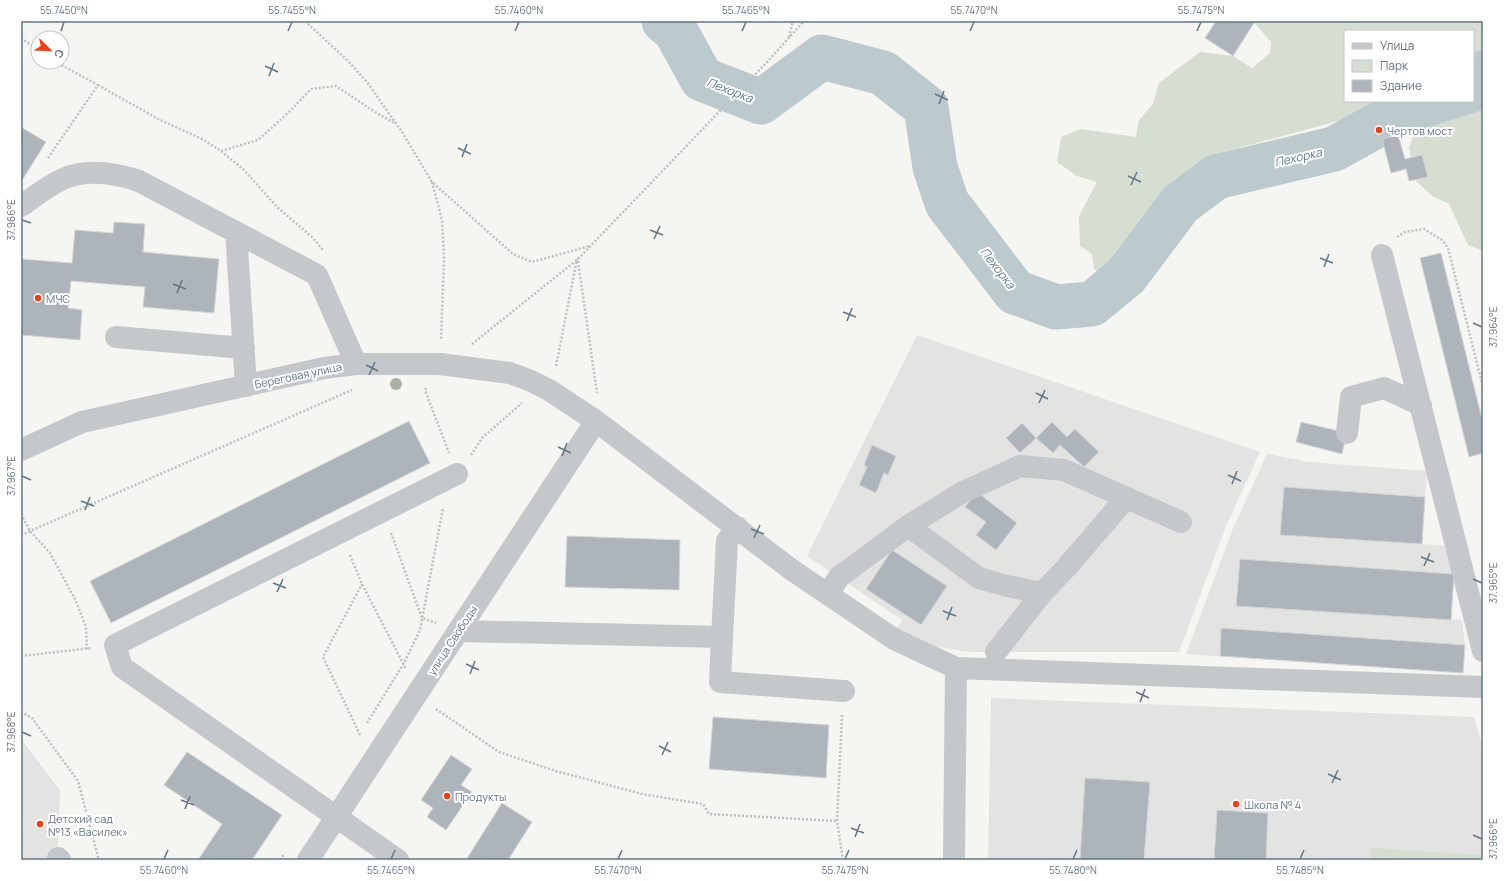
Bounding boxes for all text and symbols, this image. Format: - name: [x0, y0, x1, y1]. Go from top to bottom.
- text: 55.7450°N: [40, 3, 88, 17]
- text: 55.7455°N: [268, 3, 316, 17]
- text: 55.7460°N: [495, 3, 543, 17]
- text: 55.7465°N: [722, 3, 770, 17]
- text: 55.7470°N: [950, 3, 998, 17]
- text: 55.7475°N: [1178, 3, 1225, 17]
- north arrow: [30, 30, 70, 70]
- legend: [1344, 30, 1474, 102]
- text: Улица: [1380, 37, 1414, 54]
- text: С: [51, 47, 68, 61]
- text: Парк: [1380, 57, 1409, 74]
- water label: Пехорка: [705, 73, 757, 107]
- text: Здание: [1380, 77, 1422, 94]
- place label: Чертов мост: [1387, 123, 1453, 138]
- marker: Чертов мост: [1374, 125, 1384, 135]
- water label: Пехорка: [1273, 143, 1325, 171]
- text: 37.966°E: [4, 199, 18, 241]
- water label: Пехорка: [977, 244, 1020, 293]
- place label: МЧС: [46, 291, 70, 306]
- marker: МЧС: [33, 293, 43, 303]
- text: 37.964°E: [1486, 306, 1500, 347]
- street label: Береговая улица: [253, 358, 343, 392]
- text: 37.967°E: [4, 456, 18, 496]
- text: 37.965°E: [1486, 562, 1500, 603]
- street label: улица Свободы: [424, 602, 480, 678]
- text: 37.968°E: [4, 711, 18, 752]
- place label: Продукты: [455, 789, 506, 804]
- marker: Продукты: [442, 791, 452, 801]
- place label: Школа № 4: [1244, 797, 1301, 812]
- marker: Школа № 4: [1231, 799, 1241, 809]
- place label: Детский сад №13 «Василек»: [48, 811, 128, 839]
- text: 37.966°E: [1486, 818, 1500, 860]
- marker: Детский сад №13 «Василек»: [35, 819, 45, 829]
- text: 55.7460°N: [140, 863, 188, 877]
- text: 55.7465°N: [367, 863, 415, 877]
- text: 55.7470°N: [594, 863, 642, 877]
- text: 55.7475°N: [822, 863, 869, 877]
- text: 55.7480°N: [1049, 863, 1097, 877]
- text: 55.7485°N: [1276, 863, 1324, 877]

